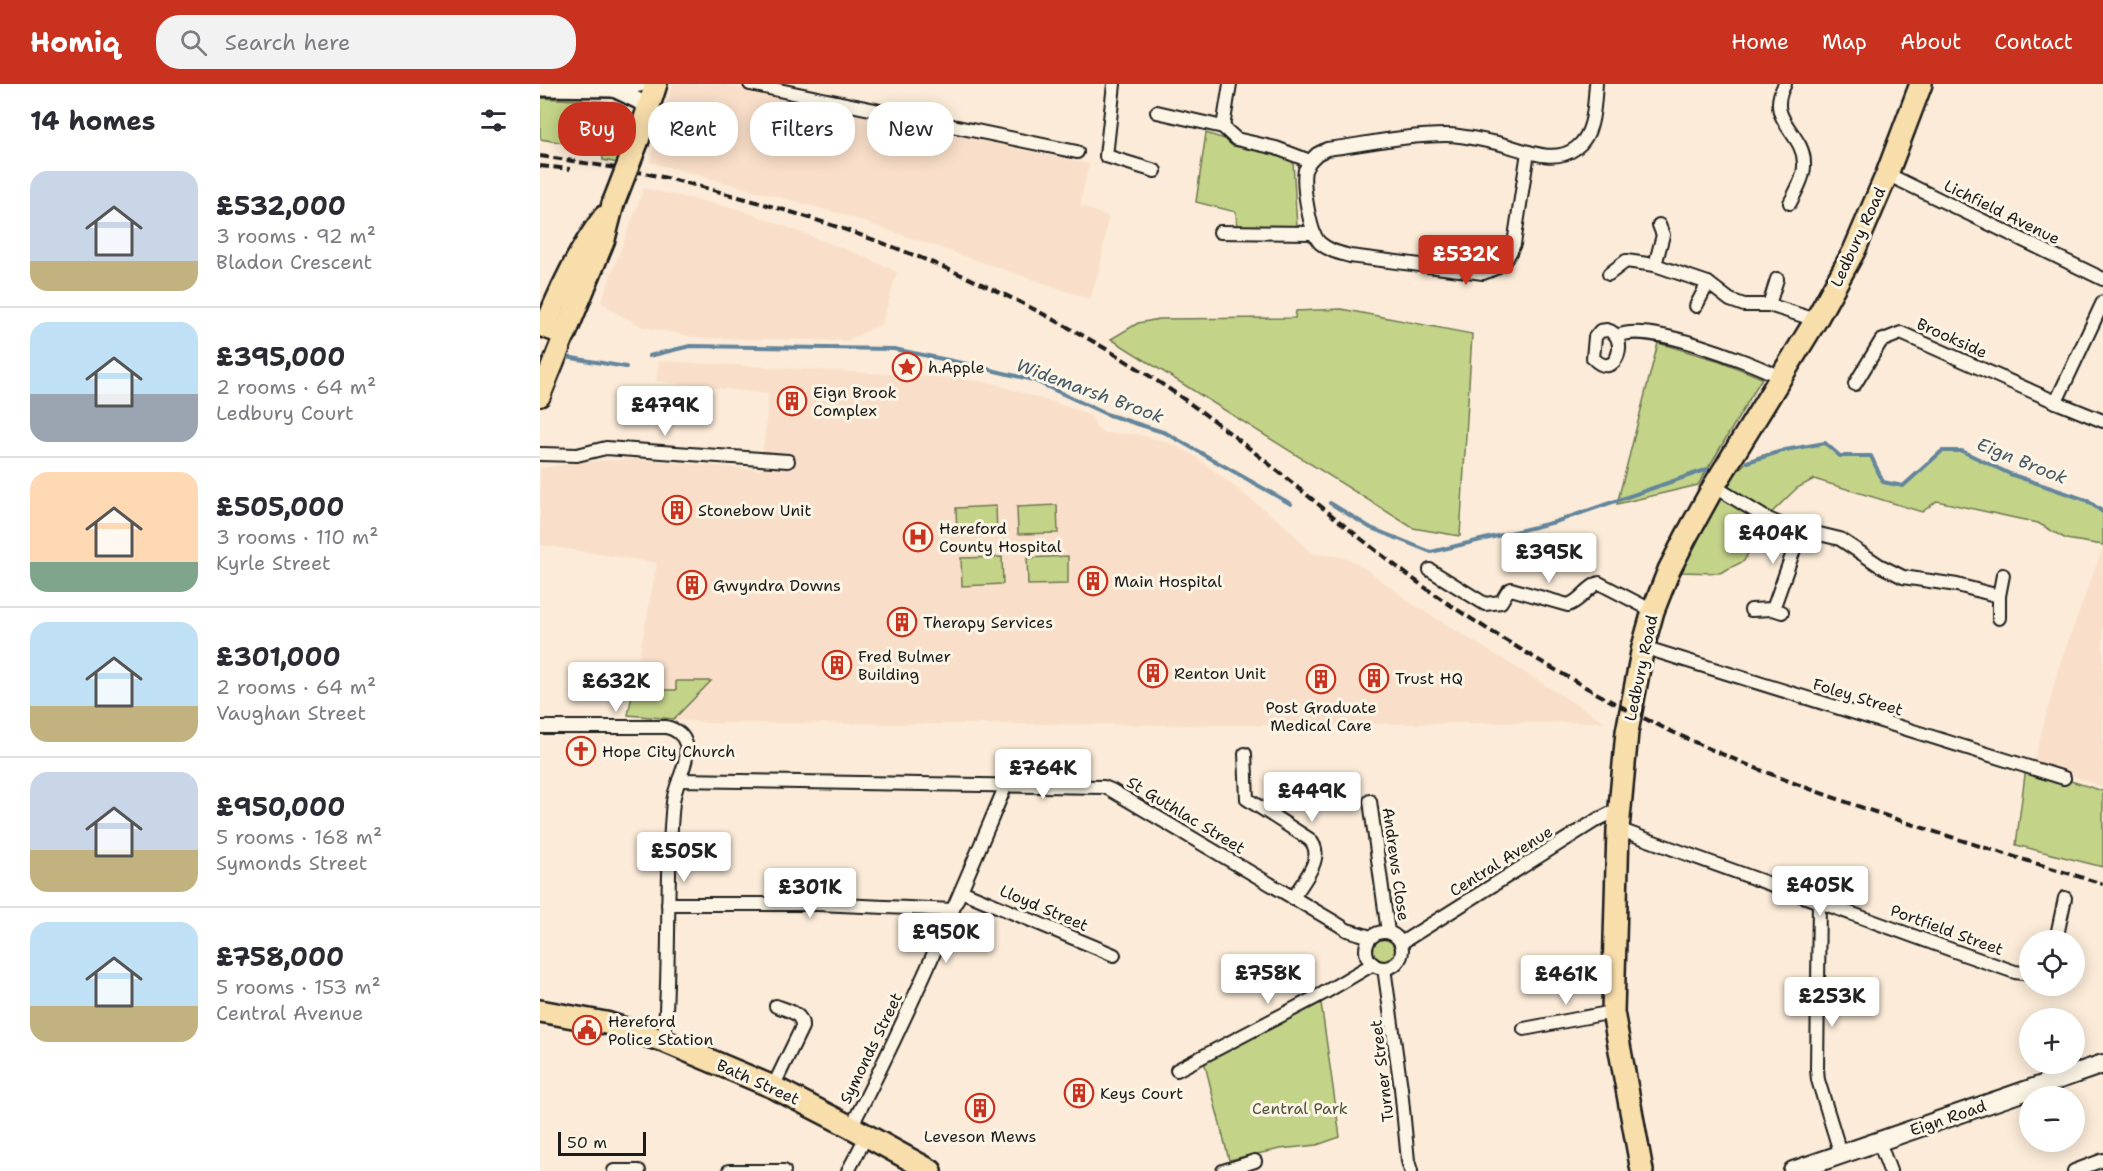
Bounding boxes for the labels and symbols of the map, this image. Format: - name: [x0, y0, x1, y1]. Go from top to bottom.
- street label: Lichfield Avenue: [1941, 175, 2063, 249]
- street label: Ledbury Road: [1826, 184, 1890, 290]
- pin: £532K: [1424, 235, 1508, 286]
- street label: Brookside: [1913, 313, 1991, 363]
- place icon: h.Apple: [891, 351, 923, 383]
- water label: Widemarsh Brook: [1013, 353, 1168, 429]
- place label: h.Apple: [928, 357, 985, 378]
- place label: Eign Brook Complex: [813, 382, 897, 421]
- building icon: Eign Brook Complex: [776, 385, 808, 417]
- pin: £479K: [623, 386, 707, 437]
- water label: Eign Brook: [1973, 432, 2071, 490]
- building icon: Stonebow Unit: [661, 494, 693, 526]
- place label: Stonebow Unit: [698, 500, 811, 521]
- pin: £404K: [1731, 514, 1815, 565]
- place label: Hereford County Hospital: [939, 518, 1062, 557]
- hospital icon: Hereford County Hospital: [902, 521, 934, 553]
- pin: £395K: [1507, 533, 1591, 584]
- building icon: Main Hospital: [1077, 565, 1109, 597]
- building icon: Gwyndra Downs: [676, 569, 708, 601]
- place label: Main Hospital: [1114, 571, 1222, 592]
- place label: Gwyndra Downs: [713, 575, 841, 596]
- building icon: Therapy Services: [886, 606, 918, 638]
- place label: Therapy Services: [923, 612, 1053, 633]
- street label: Ledbury Road: [1619, 613, 1663, 723]
- place label: Fred Bulmer Building: [858, 646, 951, 685]
- building icon: Fred Bulmer Building: [821, 649, 853, 681]
- building icon: Renton Unit: [1137, 657, 1169, 689]
- pin: £632K: [574, 662, 658, 713]
- building icon: Trust HQ: [1358, 662, 1390, 694]
- place label: Renton Unit: [1174, 663, 1266, 684]
- building icon: Post Graduate Medical Care: [1305, 663, 1337, 695]
- place label: Trust HQ: [1395, 668, 1463, 689]
- street label: Foley Street: [1810, 673, 1906, 721]
- place label: Post Graduate Medical Care: [1265, 697, 1377, 736]
- church icon: Hope City Church: [565, 735, 597, 767]
- place label: Hope City Church: [602, 741, 735, 762]
- pin: £764K: [1001, 749, 1085, 800]
- street label: St Guthlac Street: [1123, 771, 1249, 859]
- pin: £449K: [1270, 772, 1354, 823]
- street label: Andrews Close: [1378, 806, 1414, 922]
- street label: Central Avenue: [1445, 821, 1557, 901]
- pin: £505K: [642, 832, 726, 883]
- pin: £405K: [1778, 866, 1862, 917]
- pin: £301K: [768, 868, 852, 919]
- street label: Lloyd Street: [996, 880, 1092, 936]
- street label: Portfield Street: [1888, 900, 2006, 960]
- pin: £950K: [904, 913, 988, 964]
- pin: £758K: [1226, 954, 1310, 1005]
- pin: £461K: [1524, 955, 1608, 1006]
- pin: £253K: [1790, 977, 1874, 1028]
- street label: Symonds Street: [835, 989, 907, 1107]
- place label: Hereford Police Station: [608, 1011, 713, 1050]
- public building icon: Hereford Police Station: [571, 1014, 603, 1046]
- street label: Turner Street: [1365, 1019, 1399, 1123]
- street label: Bath Street: [713, 1054, 803, 1110]
- building icon: Keys Court: [1063, 1077, 1095, 1109]
- place label: Keys Court: [1100, 1083, 1183, 1104]
- building icon: Leveson Mews: [964, 1092, 996, 1124]
- street label: Eign Road: [1907, 1095, 1989, 1141]
- park label: Central Park: [1252, 1098, 1348, 1119]
- place label: Leveson Mews: [924, 1126, 1036, 1147]
- scale bar: [558, 1129, 646, 1156]

